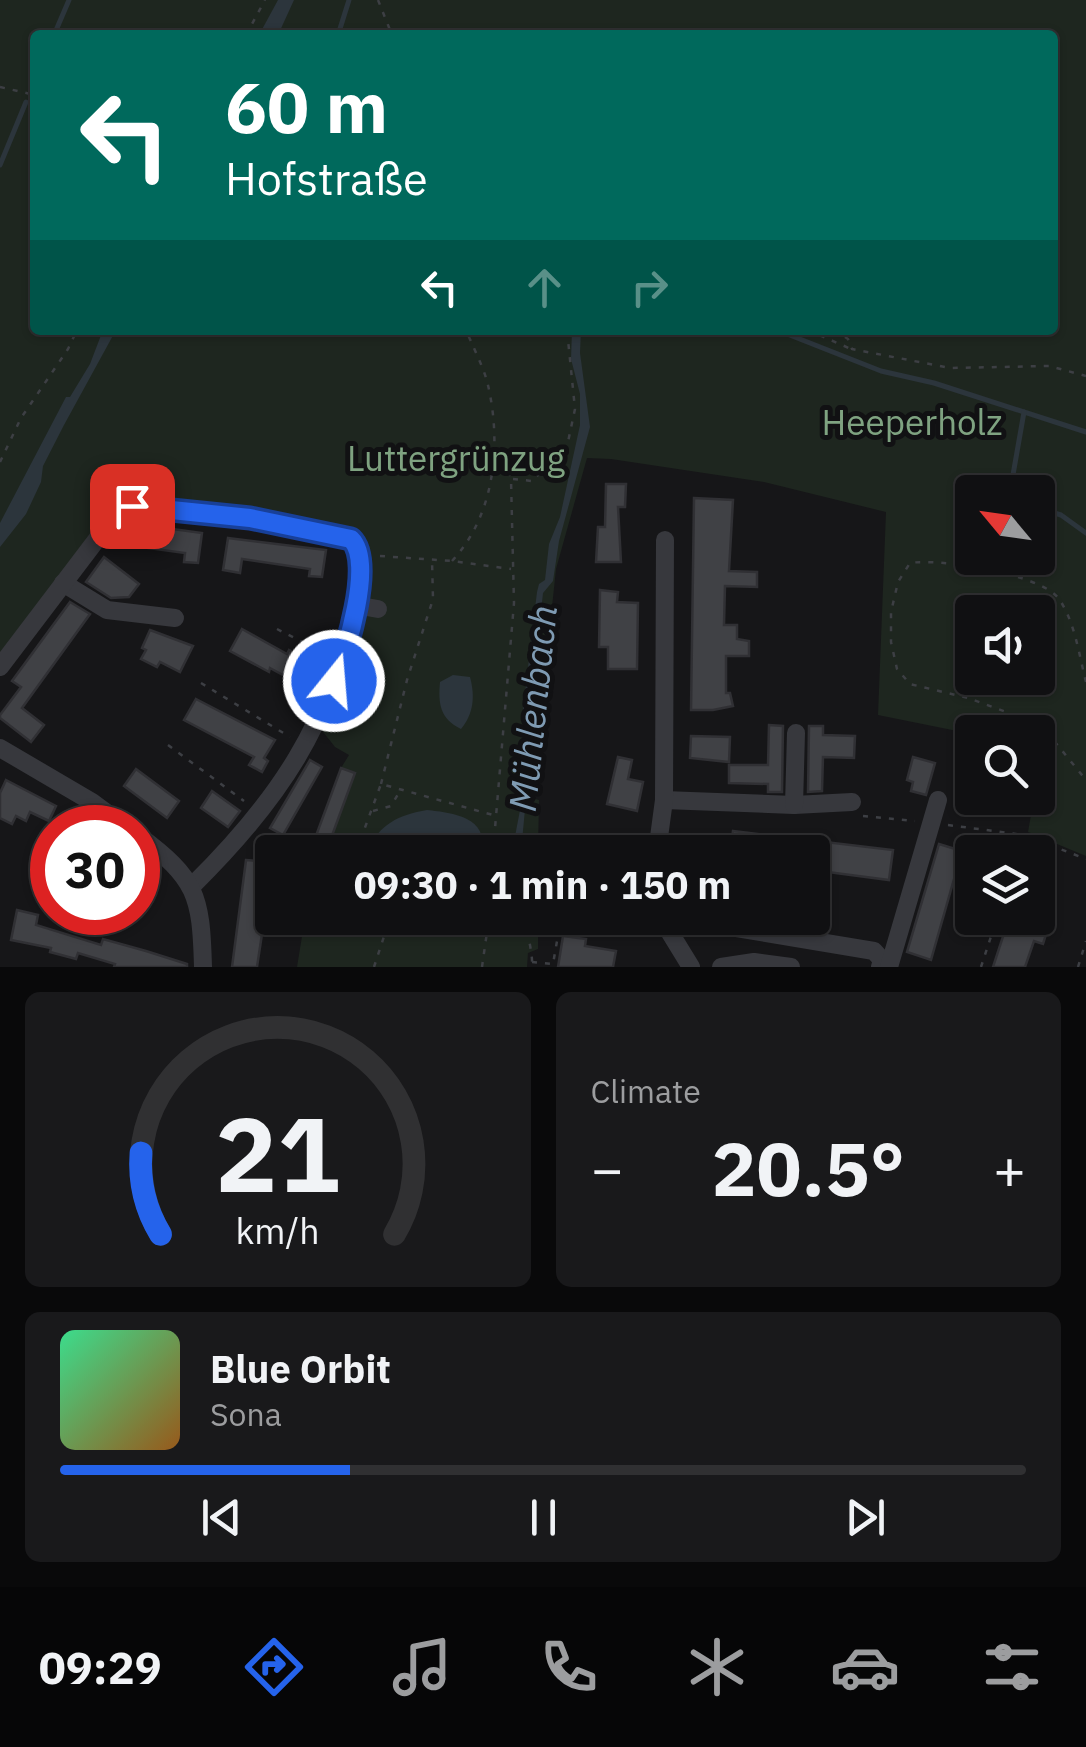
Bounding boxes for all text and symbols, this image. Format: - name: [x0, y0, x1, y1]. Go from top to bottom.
- text: 60 m: [225, 61, 388, 152]
- icon: left: [60, 70, 190, 200]
- text: Hofstraße: [225, 149, 428, 207]
- icon: left: [412, 260, 467, 315]
- icon: ahead: [517, 260, 572, 315]
- icon: right: [622, 260, 677, 315]
- park label: Heeperholz: [822, 399, 1002, 445]
- park label: Luttergrünzug: [347, 435, 566, 481]
- pin: [90, 464, 175, 549]
- north arrow: [955, 475, 1055, 575]
- map controls: [955, 475, 1055, 935]
- icon: arrive: [105, 479, 160, 534]
- button: sound: [955, 595, 1055, 695]
- water label: Mühlenbach: [497, 602, 567, 814]
- position arrow: [282, 629, 386, 733]
- button: search: [955, 715, 1055, 815]
- speed limit sign: 30: [30, 805, 160, 935]
- button: layers: [955, 835, 1055, 935]
- text: 09:30 · 1 min · 150 m: [354, 860, 731, 909]
- text: Climate: [591, 1070, 701, 1112]
- text: 21: [215, 1085, 340, 1221]
- text: 20.5°: [711, 1119, 905, 1217]
- text: −: [591, 1133, 624, 1204]
- text: +: [993, 1133, 1026, 1204]
- text: km/h: [236, 1207, 320, 1254]
- text: Blue Orbit: [210, 1344, 391, 1393]
- text: Sona: [210, 1393, 282, 1435]
- icon: previous: [194, 1490, 249, 1545]
- icon: pause: [516, 1490, 571, 1545]
- icon: next: [838, 1490, 893, 1545]
- icon: directions: [239, 1632, 309, 1702]
- icon: music: [387, 1632, 457, 1702]
- icon: phone: [534, 1632, 604, 1702]
- icon: climate: [682, 1632, 752, 1702]
- icon: car: [830, 1632, 900, 1702]
- icon: filters: [977, 1632, 1047, 1702]
- text: 09:29: [39, 1638, 162, 1696]

